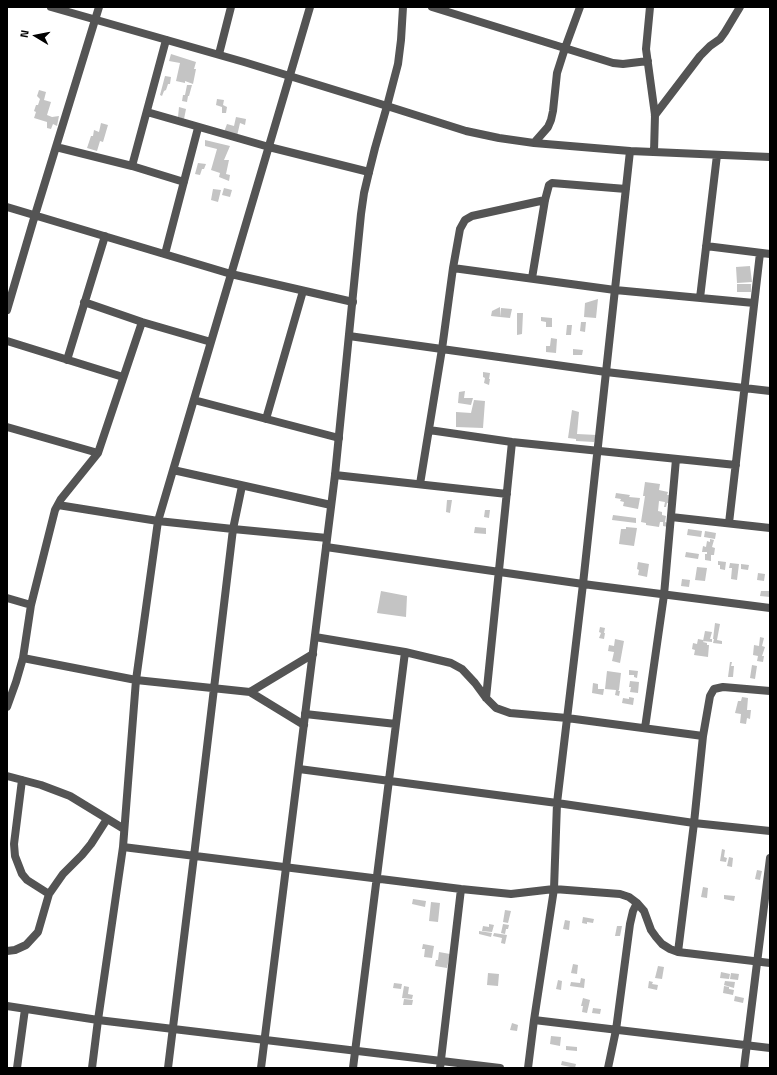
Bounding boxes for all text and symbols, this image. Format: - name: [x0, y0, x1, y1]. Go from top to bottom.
- north arrow: [16, 16, 56, 56]
- text: N: [16, 29, 33, 39]

